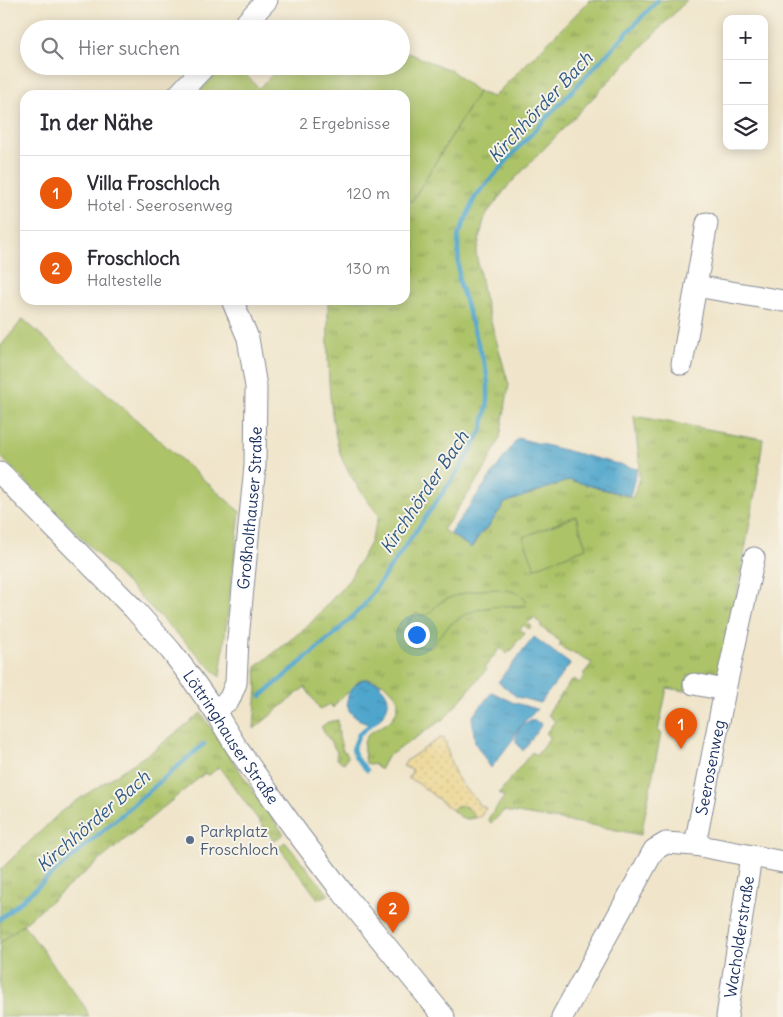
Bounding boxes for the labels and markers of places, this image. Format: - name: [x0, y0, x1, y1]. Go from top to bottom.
- pin: 1: [665, 708, 697, 749]
- place label: Parkplatz Froschloch: [200, 821, 278, 859]
- marker: Parkplatz Froschloch: [184, 834, 196, 846]
- pin: 2: [377, 892, 409, 933]

